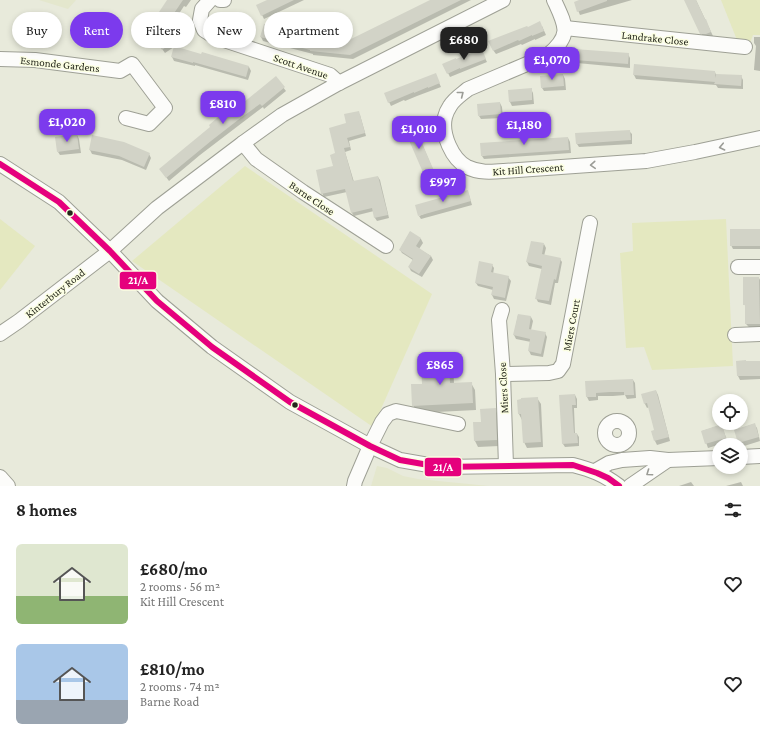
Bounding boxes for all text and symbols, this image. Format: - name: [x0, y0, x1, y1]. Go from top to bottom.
- chip: Buy: [12, 12, 62, 48]
- chip: Rent: [70, 12, 123, 48]
- chip: Filters: [131, 12, 195, 48]
- chip: New: [203, 12, 256, 48]
- chip: Apartment: [264, 12, 353, 48]
- pin: £680: [440, 27, 488, 61]
- street label: Landrake Close: [621, 29, 689, 47]
- text: £680: [449, 32, 479, 47]
- pin: £1,070: [519, 47, 585, 81]
- street label: Scott Avenue: [272, 51, 330, 81]
- text: £1,070: [534, 52, 570, 67]
- street label: Esmonde Gardens: [20, 54, 100, 74]
- pin: £810: [199, 91, 247, 125]
- one-way arrow: [457, 92, 464, 99]
- text: £810: [209, 96, 237, 111]
- pin: £1,020: [34, 109, 100, 143]
- pin: £1,180: [491, 112, 557, 146]
- text: £1,020: [48, 114, 86, 129]
- pin: £1,010: [386, 116, 452, 150]
- text: £1,180: [506, 117, 542, 132]
- text: £1,010: [401, 121, 437, 136]
- one-way arrow: [719, 142, 725, 150]
- one-way arrow: [590, 160, 596, 169]
- street label: Kit Hill Crescent: [492, 161, 564, 177]
- pin: £997: [419, 169, 467, 203]
- text: £997: [430, 174, 456, 189]
- street label: Barne Close: [287, 179, 337, 218]
- unlabelled marker: [65, 208, 75, 218]
- street label: Kinterbury Road: [23, 266, 88, 321]
- line badge: 21/A: [119, 271, 157, 290]
- text: 21/A: [128, 274, 148, 286]
- street label: Miers Court: [560, 298, 582, 352]
- pin: £865: [416, 352, 464, 386]
- text: £865: [426, 357, 454, 372]
- street label: Miers Close: [496, 362, 510, 414]
- map controls: [712, 394, 748, 474]
- button: locate: [712, 394, 748, 430]
- unlabelled marker: [290, 400, 300, 410]
- button: layers: [712, 438, 748, 474]
- line badge: 21/A: [424, 457, 462, 477]
- text: 21/A: [433, 461, 453, 473]
- one-way arrow: [646, 468, 653, 476]
- icon: filters: [722, 499, 744, 521]
- text: 8 homes: [16, 501, 77, 520]
- icon: home: [48, 560, 96, 608]
- text: £680/mo: [140, 560, 208, 579]
- icon: heart: [722, 573, 744, 595]
- text: 2 rooms · 56 m²: [140, 579, 220, 594]
- text: Kit Hill Crescent: [140, 594, 224, 609]
- icon: home: [48, 660, 96, 708]
- text: £810/mo: [140, 660, 205, 679]
- icon: heart: [722, 673, 744, 695]
- text: 2 rooms · 74 m²: [140, 679, 220, 694]
- text: Barne Road: [140, 694, 199, 709]

